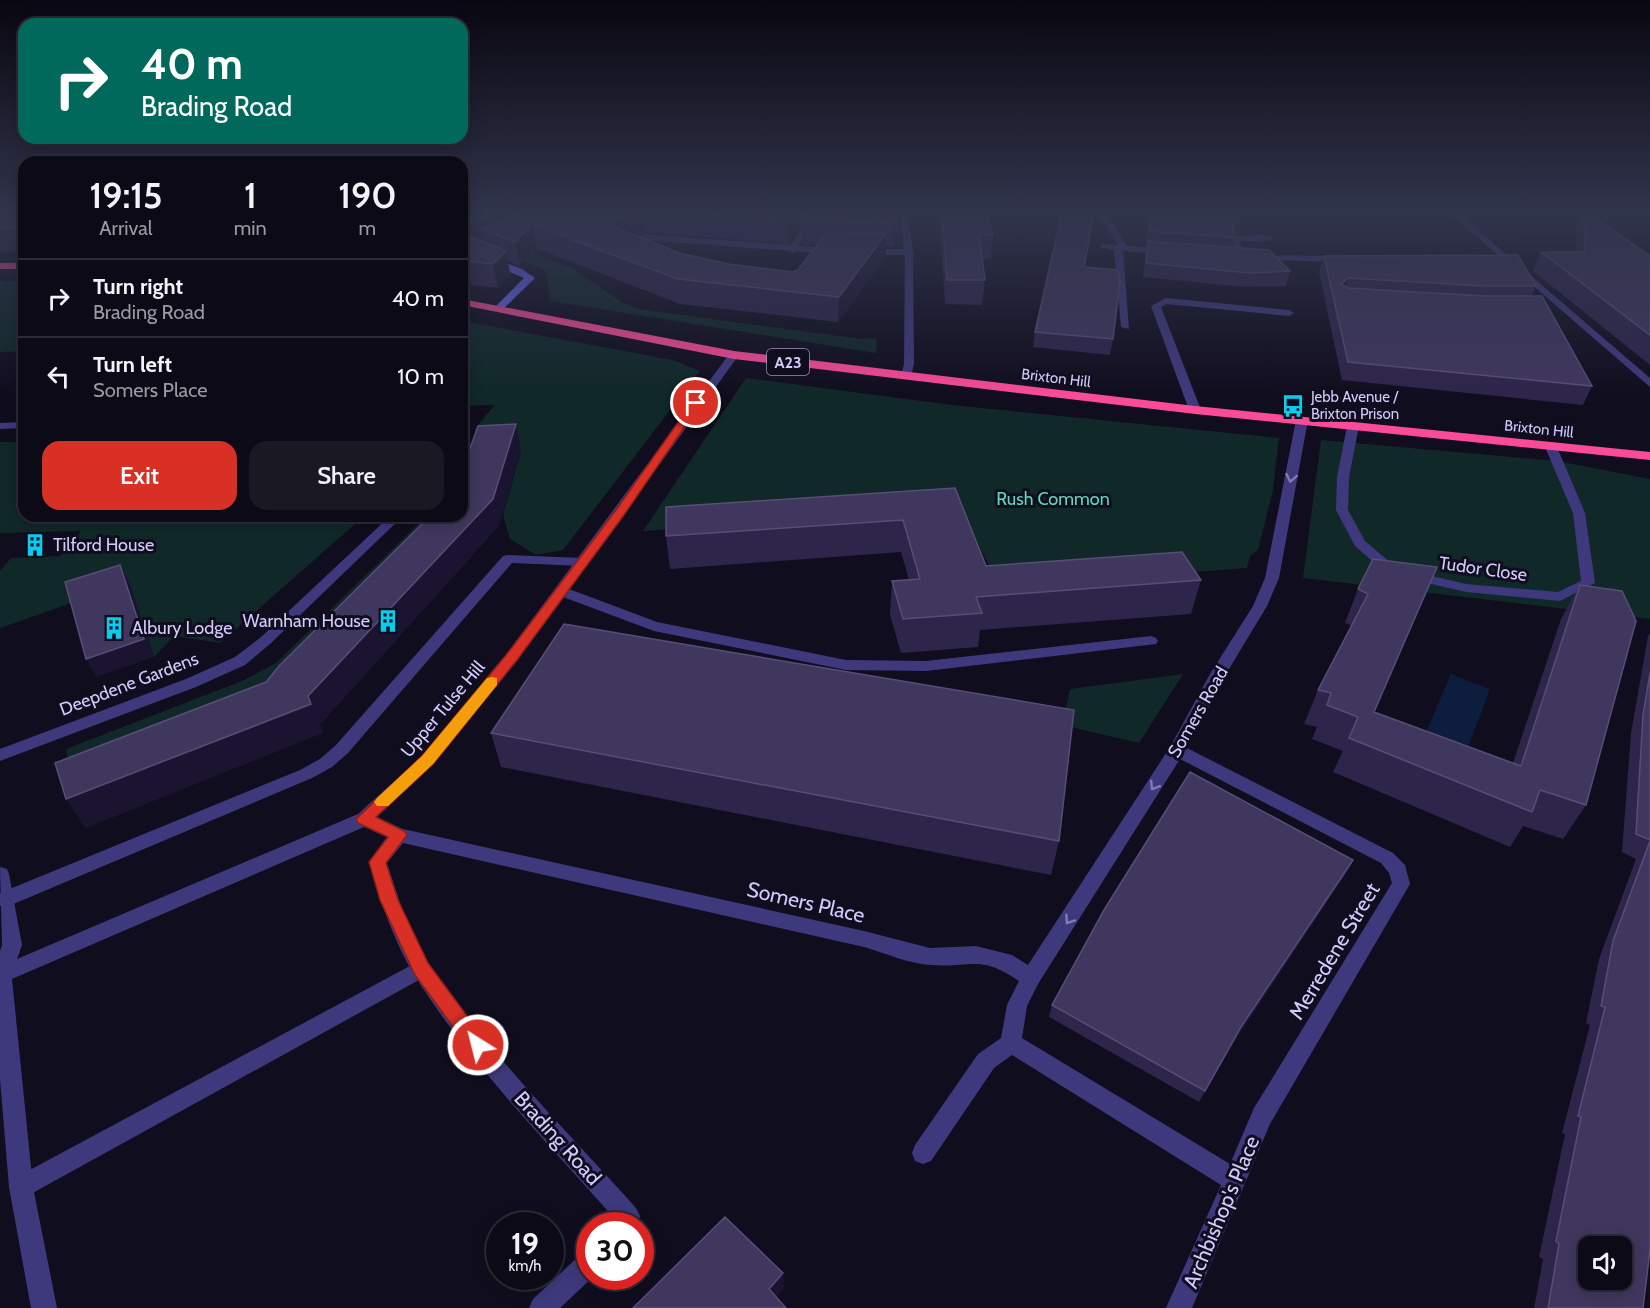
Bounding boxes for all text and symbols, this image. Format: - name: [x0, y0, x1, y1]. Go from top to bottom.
- text: 40 m: [141, 38, 243, 90]
- icon: right: [42, 42, 120, 120]
- text: Brading Road: [141, 90, 292, 123]
- text: 19:15: [89, 173, 162, 217]
- text: 1: [244, 173, 257, 217]
- text: 190: [338, 173, 397, 217]
- text: Arrival: [99, 216, 153, 240]
- text: min: [234, 216, 267, 240]
- text: m: [359, 216, 376, 240]
- text: Turn right: [93, 273, 183, 300]
- icon: right: [42, 282, 75, 315]
- text: 40 m: [392, 285, 444, 312]
- text: Brading Road: [93, 300, 205, 324]
- road number: A23: [767, 349, 809, 375]
- text: Turn left: [93, 351, 172, 378]
- icon: left: [42, 360, 75, 393]
- text: 10 m: [397, 363, 444, 390]
- street label: Brixton Hill: [1020, 365, 1092, 391]
- pin: [670, 377, 721, 428]
- text: Somers Place: [93, 378, 207, 402]
- icon: arrive: [679, 386, 712, 419]
- place label: Jebb Avenue / Brixton Prison: [1310, 388, 1399, 423]
- bus stop icon: Jebb Avenue / Brixton Prison: [1280, 393, 1306, 419]
- street label: Brixton Hill: [1503, 416, 1575, 442]
- button: Exit: [42, 441, 237, 510]
- button: Share: [249, 441, 444, 510]
- one-way arrow: [1285, 472, 1298, 482]
- park label: Rush Common: [996, 488, 1110, 510]
- building icon: Tilford House: [22, 532, 48, 558]
- place label: Tilford House: [53, 534, 154, 556]
- street label: Tudor Close: [1437, 552, 1529, 586]
- building icon: Warnham House: [375, 608, 401, 634]
- place label: Warnham House: [243, 610, 370, 632]
- building icon: Albury Lodge: [101, 615, 127, 641]
- place label: Albury Lodge: [132, 617, 232, 639]
- street label: Deepdene Gardens: [56, 647, 202, 721]
- street label: Upper Tulse Hill: [396, 656, 490, 762]
- street label: Somers Road: [1163, 662, 1233, 762]
- one-way arrow: [1150, 779, 1161, 790]
- street label: Somers Place: [745, 876, 868, 928]
- street label: Merredene Street: [1283, 878, 1385, 1024]
- one-way arrow: [1065, 914, 1076, 925]
- position arrow: [446, 1013, 510, 1077]
- street label: Brading Road: [509, 1086, 607, 1190]
- street label: Archbishop's Place: [1178, 1132, 1264, 1292]
- speed limit sign: 30: [576, 1212, 654, 1290]
- text: 19: [511, 1225, 539, 1262]
- map controls: [1578, 1236, 1632, 1290]
- button: sound: [1578, 1236, 1632, 1290]
- text: km/h: [509, 1257, 541, 1275]

